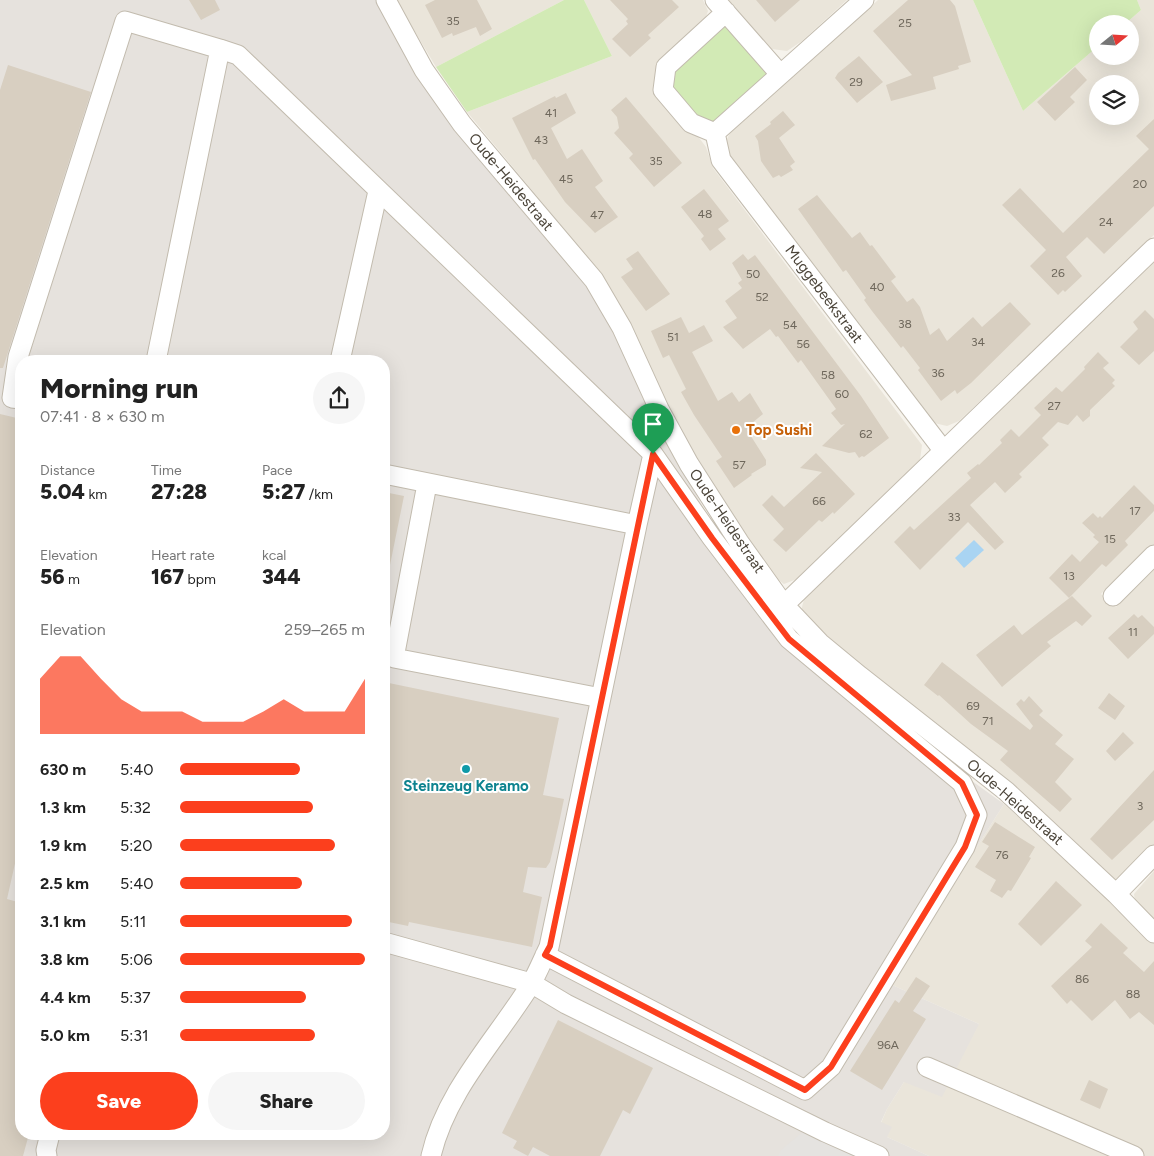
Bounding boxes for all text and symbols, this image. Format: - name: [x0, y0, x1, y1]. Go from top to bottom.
- house number: 35: [446, 14, 460, 28]
- north arrow: [1089, 15, 1139, 65]
- map controls: [1089, 15, 1139, 125]
- house number: 25: [898, 16, 912, 30]
- house number: 29: [849, 75, 863, 89]
- button: layers: [1089, 75, 1139, 125]
- house number: 41: [545, 106, 557, 120]
- street label: Oude-Heidestraat: [465, 130, 557, 235]
- house number: 43: [534, 133, 548, 147]
- house number: 35: [649, 154, 663, 168]
- house number: 45: [559, 172, 573, 186]
- house number: 20: [1133, 177, 1148, 191]
- house number: 48: [698, 207, 712, 221]
- house number: 47: [590, 208, 604, 222]
- house number: 24: [1099, 215, 1114, 229]
- street label: Muggebeekstraat: [781, 241, 867, 347]
- house number: 26: [1051, 266, 1065, 280]
- house number: 50: [746, 267, 761, 281]
- house number: 40: [869, 280, 885, 294]
- house number: 52: [755, 290, 769, 304]
- house number: 38: [898, 317, 912, 331]
- house number: 54: [783, 318, 798, 332]
- house number: 51: [667, 330, 679, 344]
- house number: 34: [971, 335, 986, 349]
- house number: 56: [796, 337, 810, 351]
- house number: 36: [931, 366, 945, 380]
- house number: 58: [821, 368, 835, 382]
- text: Morning run: [40, 371, 198, 405]
- button: share: [313, 372, 365, 424]
- house number: 60: [835, 387, 850, 401]
- house number: 27: [1047, 399, 1061, 413]
- pin: [632, 403, 674, 454]
- text: 07:41 · 8 × 630 m: [40, 407, 165, 426]
- icon: arrive: [639, 410, 667, 438]
- place label: Top Sushi: [746, 421, 812, 439]
- marker: Top Sushi: [730, 424, 742, 436]
- house number: 62: [859, 427, 873, 441]
- house number: 57: [732, 458, 746, 472]
- text: Distance: [40, 462, 95, 479]
- text: Time: [151, 462, 182, 479]
- text: Pace: [262, 462, 292, 479]
- street label: Oude-Heidestraat: [685, 465, 769, 577]
- text: 5.04: [40, 479, 85, 504]
- text: 27:28: [151, 479, 207, 504]
- text: 5:27: [262, 479, 305, 504]
- text: km: [85, 486, 107, 503]
- text: /km: [305, 486, 333, 503]
- house number: 66: [812, 494, 826, 508]
- house number: 17: [1129, 504, 1141, 518]
- house number: 33: [947, 510, 961, 524]
- house number: 15: [1104, 532, 1116, 546]
- text: Elevation: [40, 547, 98, 564]
- text: Heart rate: [151, 547, 215, 564]
- text: kcal: [262, 547, 286, 564]
- text: 56: [40, 564, 65, 589]
- text: 167: [151, 564, 184, 589]
- text: 344: [262, 564, 301, 589]
- house number: 13: [1063, 569, 1075, 583]
- text: m: [65, 571, 80, 588]
- text: bpm: [184, 571, 216, 588]
- text: Elevation: [40, 620, 106, 639]
- text: 259–265 m: [284, 620, 365, 639]
- house number: 11: [1128, 625, 1138, 639]
- house number: 69: [966, 699, 980, 713]
- house number: 71: [982, 714, 994, 728]
- street label: Oude-Heidestraat: [963, 755, 1067, 849]
- text: 630 m: [40, 760, 86, 779]
- text: 5:40: [120, 760, 153, 779]
- marker: Steinzeug Keramo: [460, 763, 472, 775]
- place label: Steinzeug Keramo: [403, 777, 529, 795]
- text: 1.3 km: [40, 798, 86, 817]
- text: 5:32: [120, 798, 151, 817]
- house number: 3: [1137, 799, 1143, 813]
- text: 1.9 km: [40, 836, 86, 855]
- text: 5:20: [120, 836, 152, 855]
- house number: 76: [995, 848, 1009, 862]
- text: 2.5 km: [40, 874, 89, 893]
- text: 5:40: [120, 874, 153, 893]
- text: 3.1 km: [40, 912, 86, 931]
- text: 5:11: [120, 912, 146, 931]
- text: 3.8 km: [40, 950, 89, 969]
- text: 5:06: [120, 950, 153, 969]
- house number: 86: [1075, 972, 1089, 986]
- house number: 88: [1126, 987, 1140, 1001]
- text: 4.4 km: [40, 988, 91, 1007]
- text: 5:37: [120, 988, 151, 1007]
- text: 5.0 km: [40, 1026, 90, 1045]
- text: 5:31: [120, 1026, 149, 1045]
- house number: 96A: [877, 1038, 899, 1052]
- button: Save: [40, 1072, 198, 1130]
- button: Share: [208, 1072, 365, 1130]

